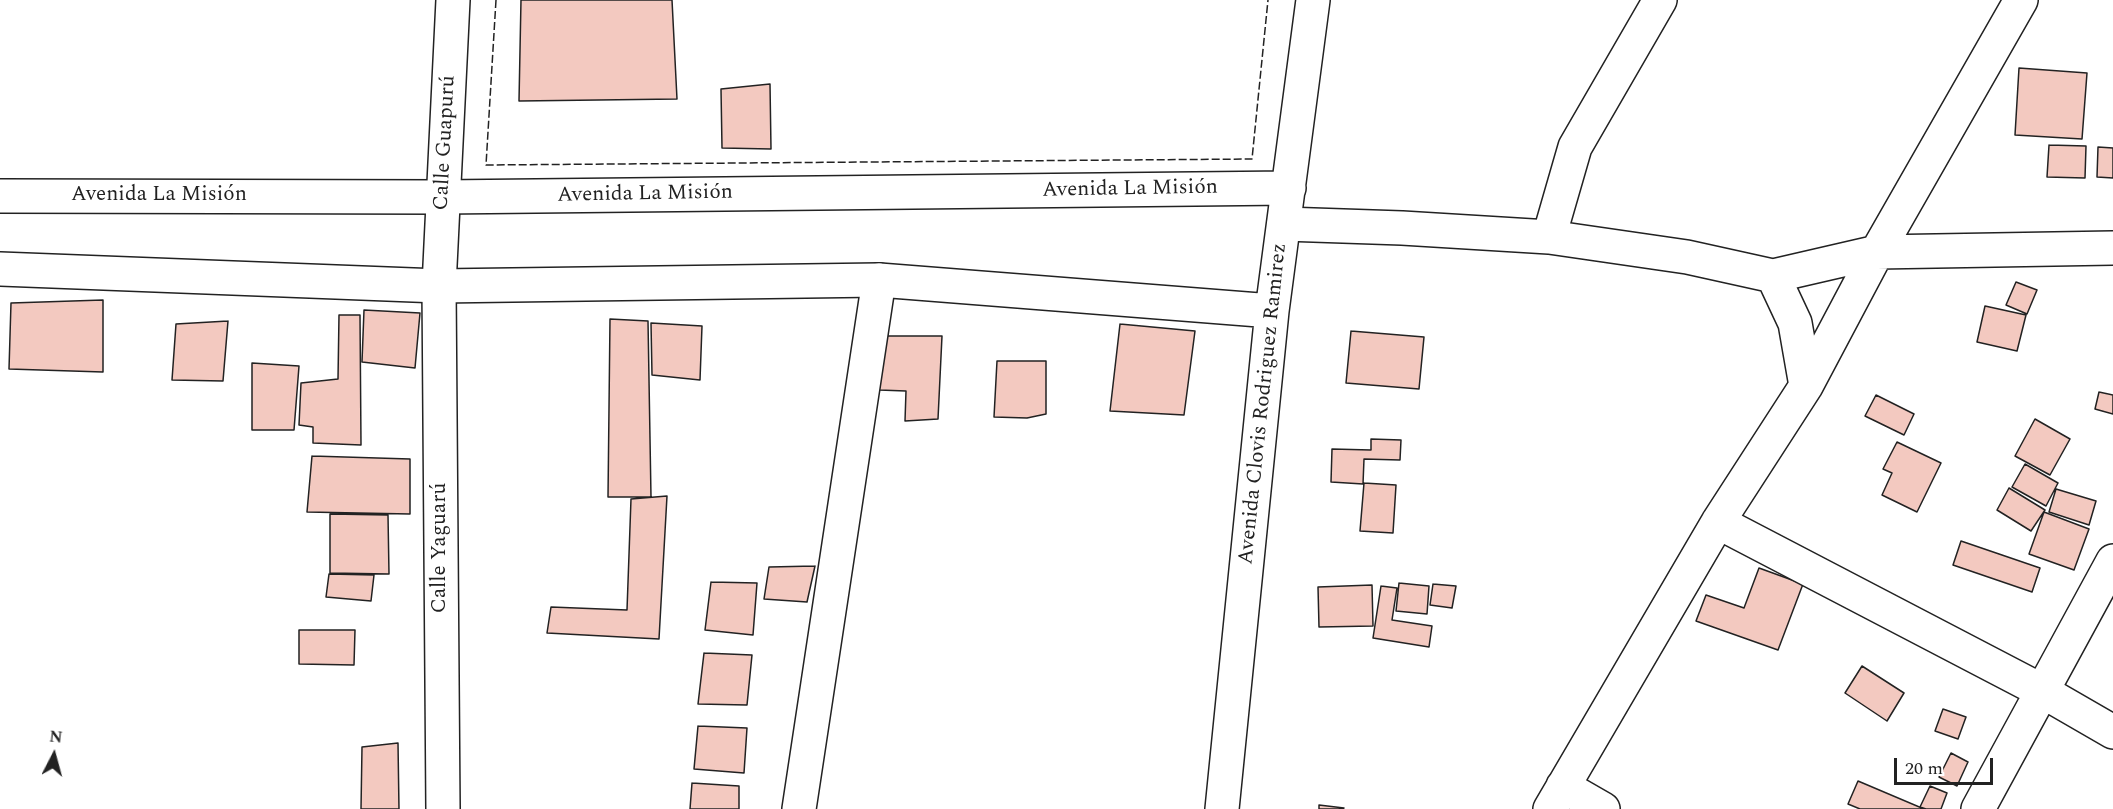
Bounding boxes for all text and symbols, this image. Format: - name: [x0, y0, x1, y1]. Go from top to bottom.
- street label: Calle Guapurú: [430, 75, 462, 211]
- street label: Avenida La Misión: [1042, 176, 1218, 204]
- street label: Avenida La Misión: [557, 181, 733, 209]
- street label: Avenida La Misión: [71, 183, 247, 209]
- street label: Avenida Clovis Rodriguez Ramirez: [1235, 242, 1293, 566]
- street label: Calle Yaguarú: [428, 483, 454, 613]
- text: N: [48, 724, 64, 750]
- north arrow: [24, 725, 84, 785]
- scale bar: [1897, 746, 1996, 784]
- text: 20 m: [1905, 755, 1943, 782]

